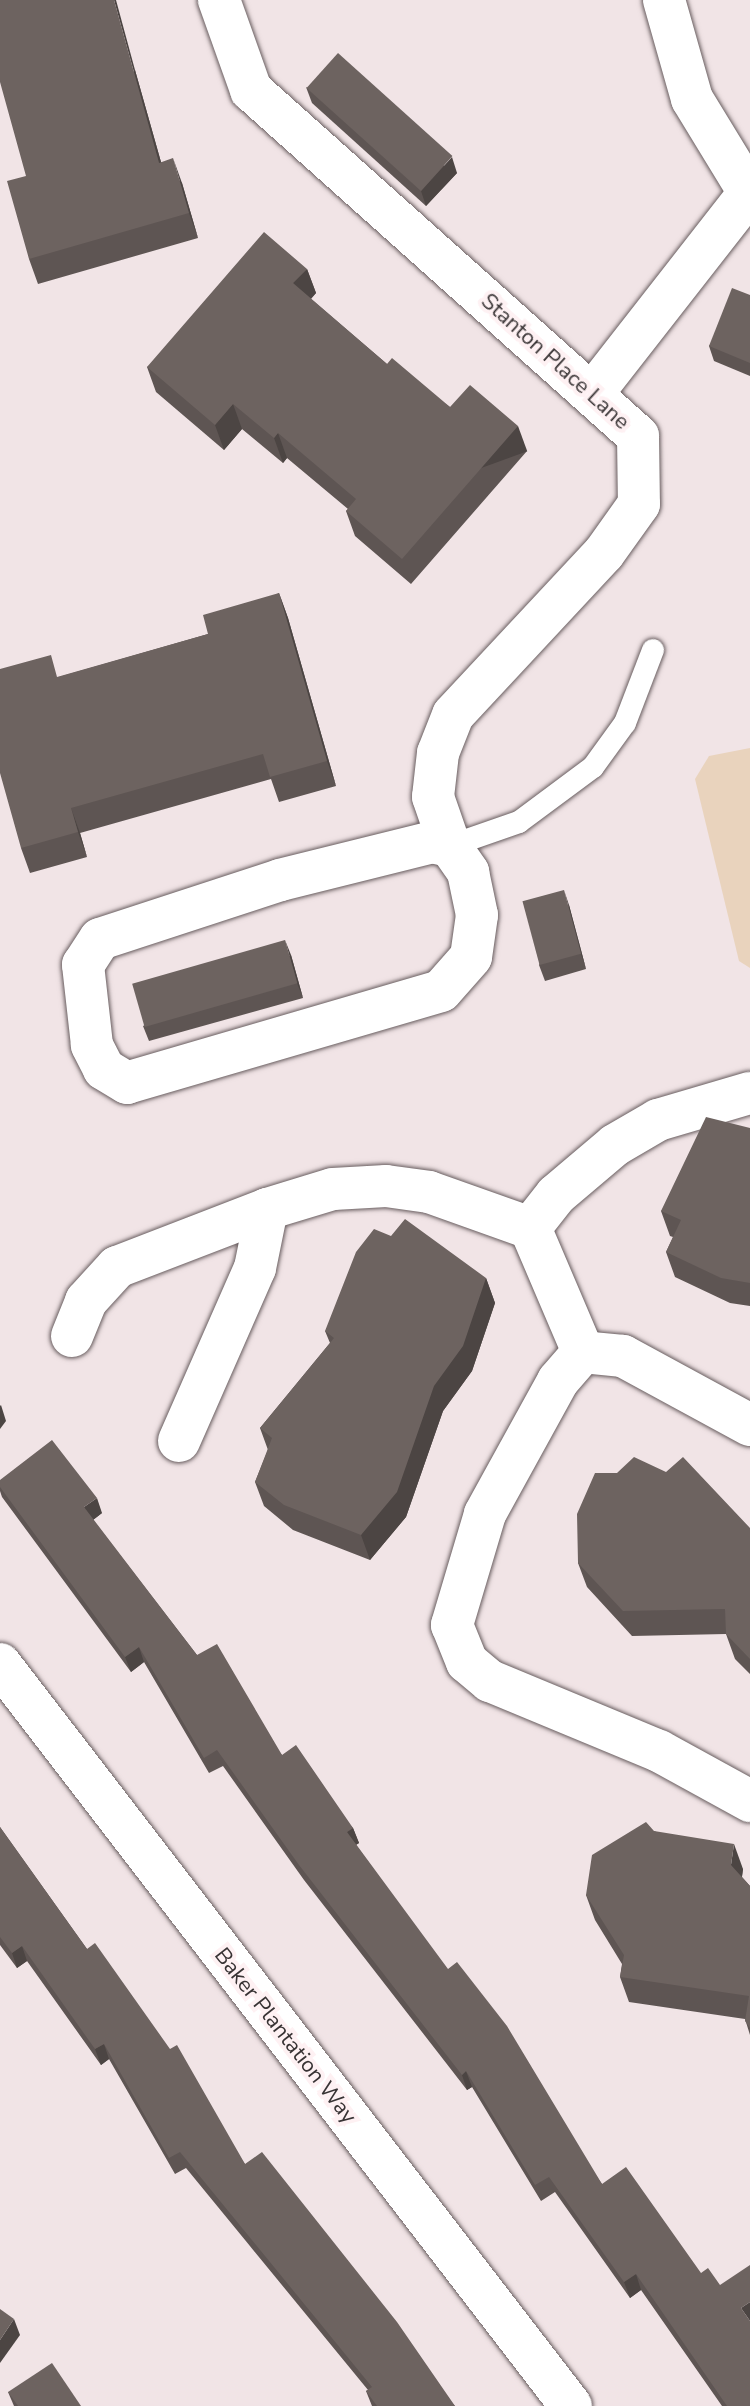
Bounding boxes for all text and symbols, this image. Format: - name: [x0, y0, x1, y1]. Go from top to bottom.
- street label: Stanton Place Lane: [475, 288, 635, 436]
- street label: Baker Plantation Way: [208, 1943, 362, 2129]

